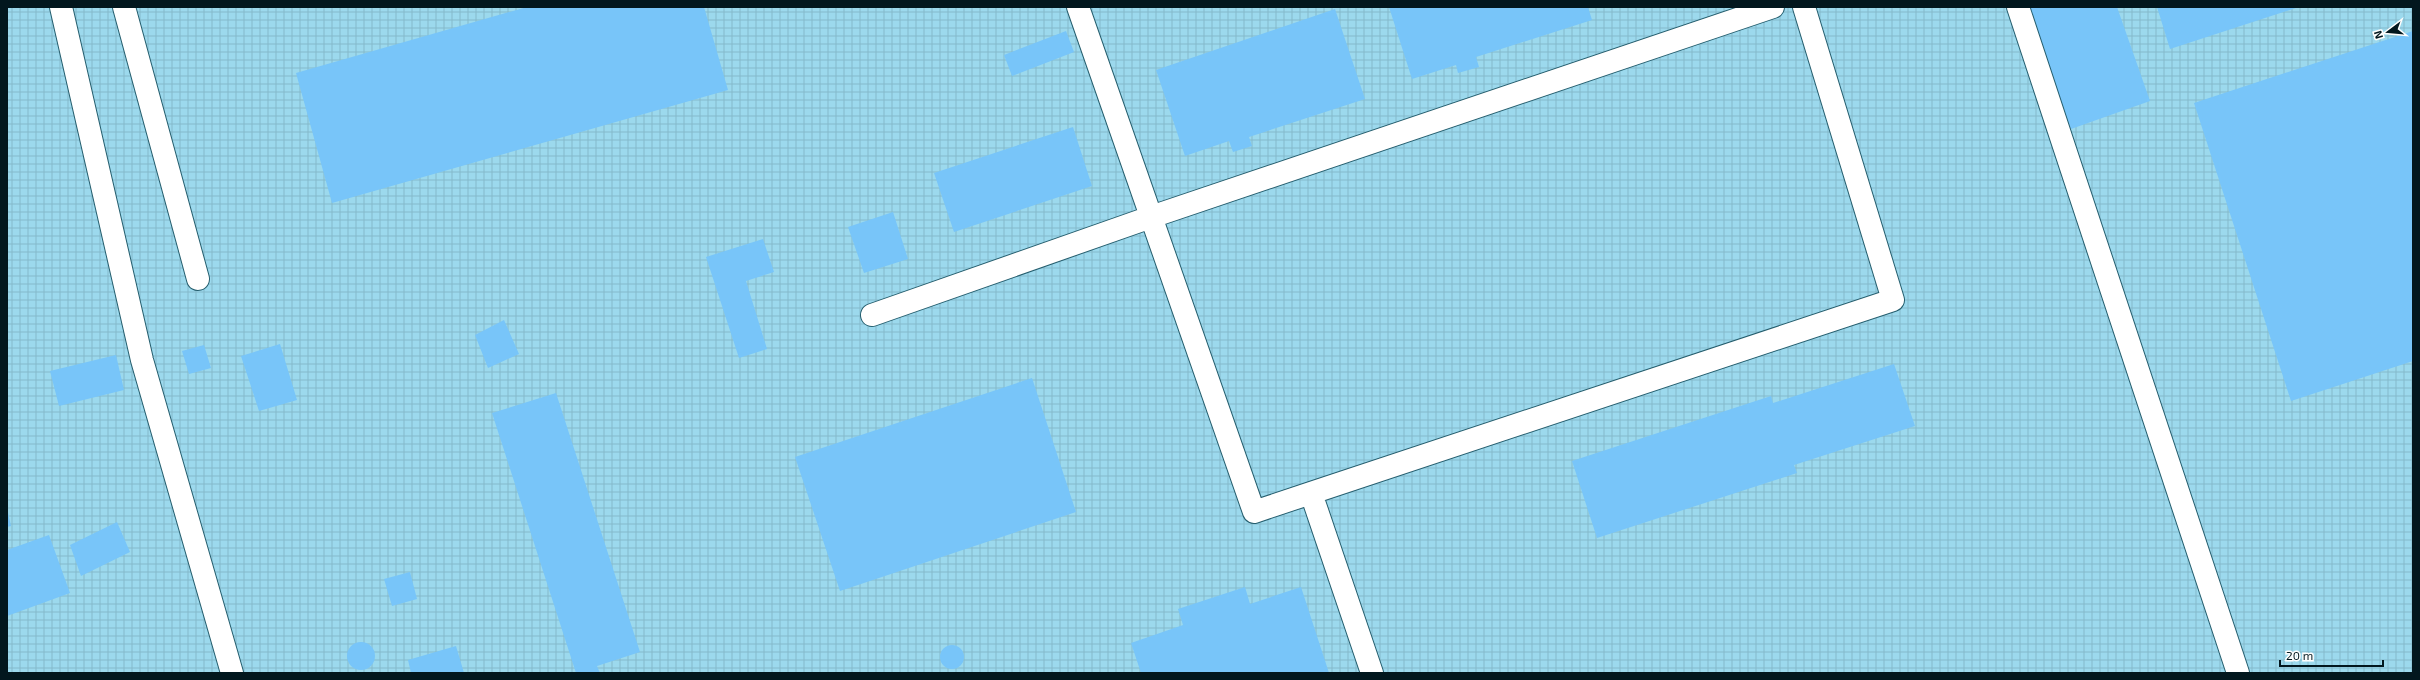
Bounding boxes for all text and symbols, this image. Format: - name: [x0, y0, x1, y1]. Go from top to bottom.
- north arrow: [2368, 12, 2408, 52]
- text: N: [2371, 29, 2385, 41]
- scale bar: [2280, 642, 2383, 668]
- text: 20 m: [2286, 648, 2313, 662]

